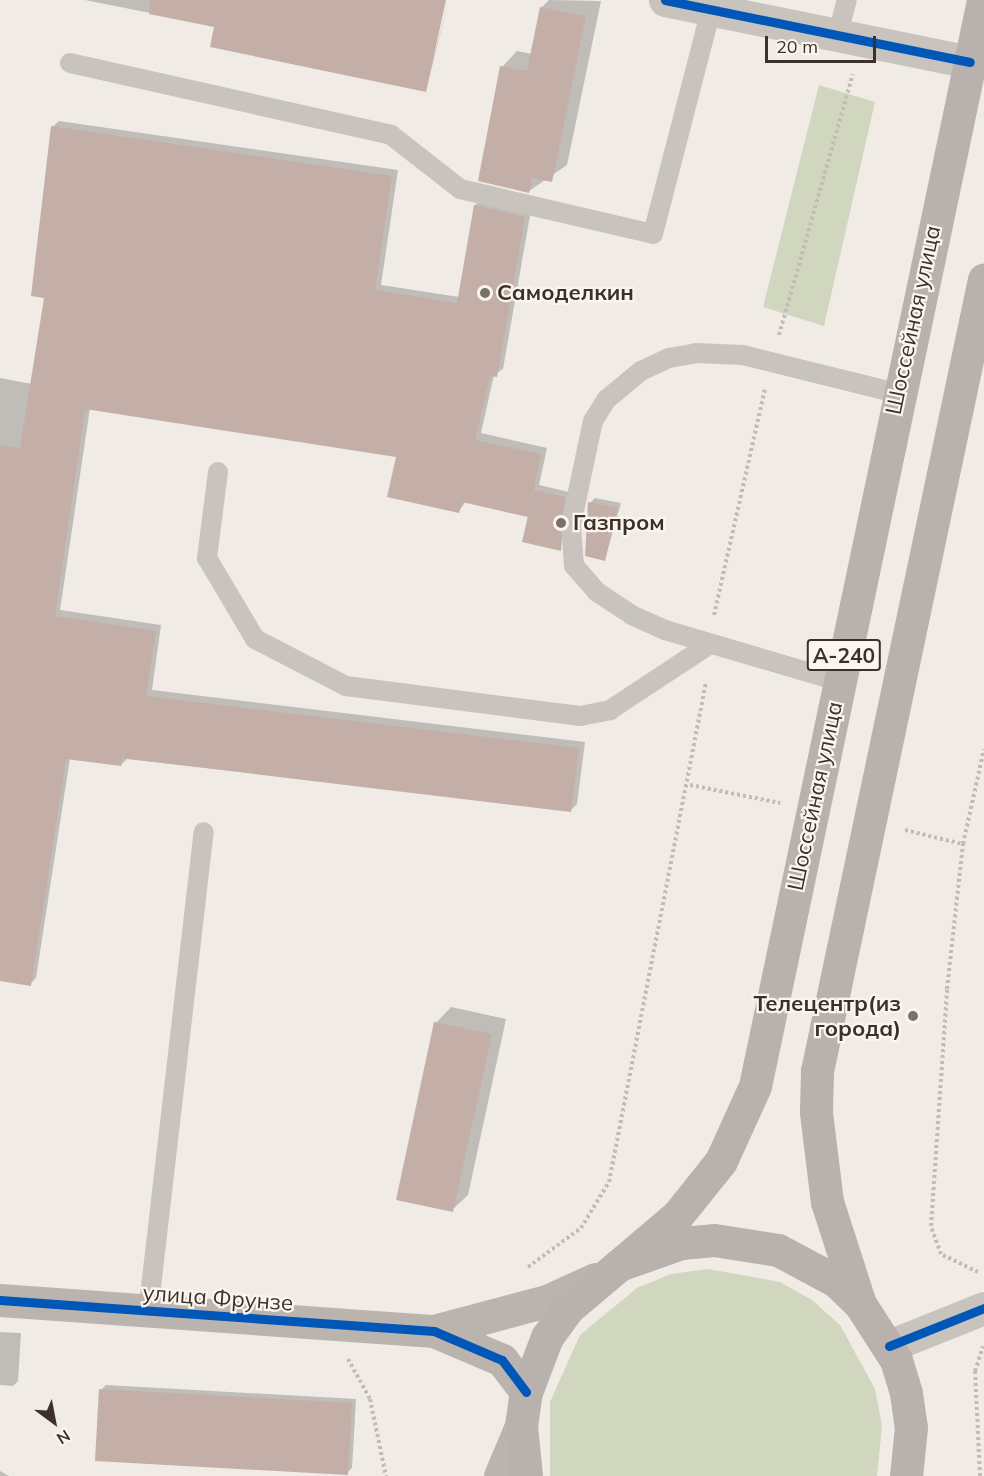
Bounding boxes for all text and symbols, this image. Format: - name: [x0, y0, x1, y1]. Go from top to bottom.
- scale bar: [768, 24, 879, 62]
- text: 20 m: [776, 35, 818, 58]
- street label: Шоссейная улица: [880, 223, 946, 417]
- place label: Самоделкин: [497, 280, 634, 306]
- marker: Самоделкин: [478, 286, 492, 300]
- place label: Газпром: [573, 510, 665, 536]
- marker: Газпром: [554, 516, 568, 530]
- road number: А-240: [806, 637, 882, 673]
- street label: Шоссейная улица: [782, 699, 848, 893]
- place label: Телецентр(из города): [753, 990, 901, 1042]
- marker: Телецентр(из города): [906, 1009, 920, 1023]
- street label: улица Фрунзе: [142, 1280, 294, 1316]
- north arrow: [24, 1392, 84, 1452]
- text: N: [53, 1426, 74, 1449]

